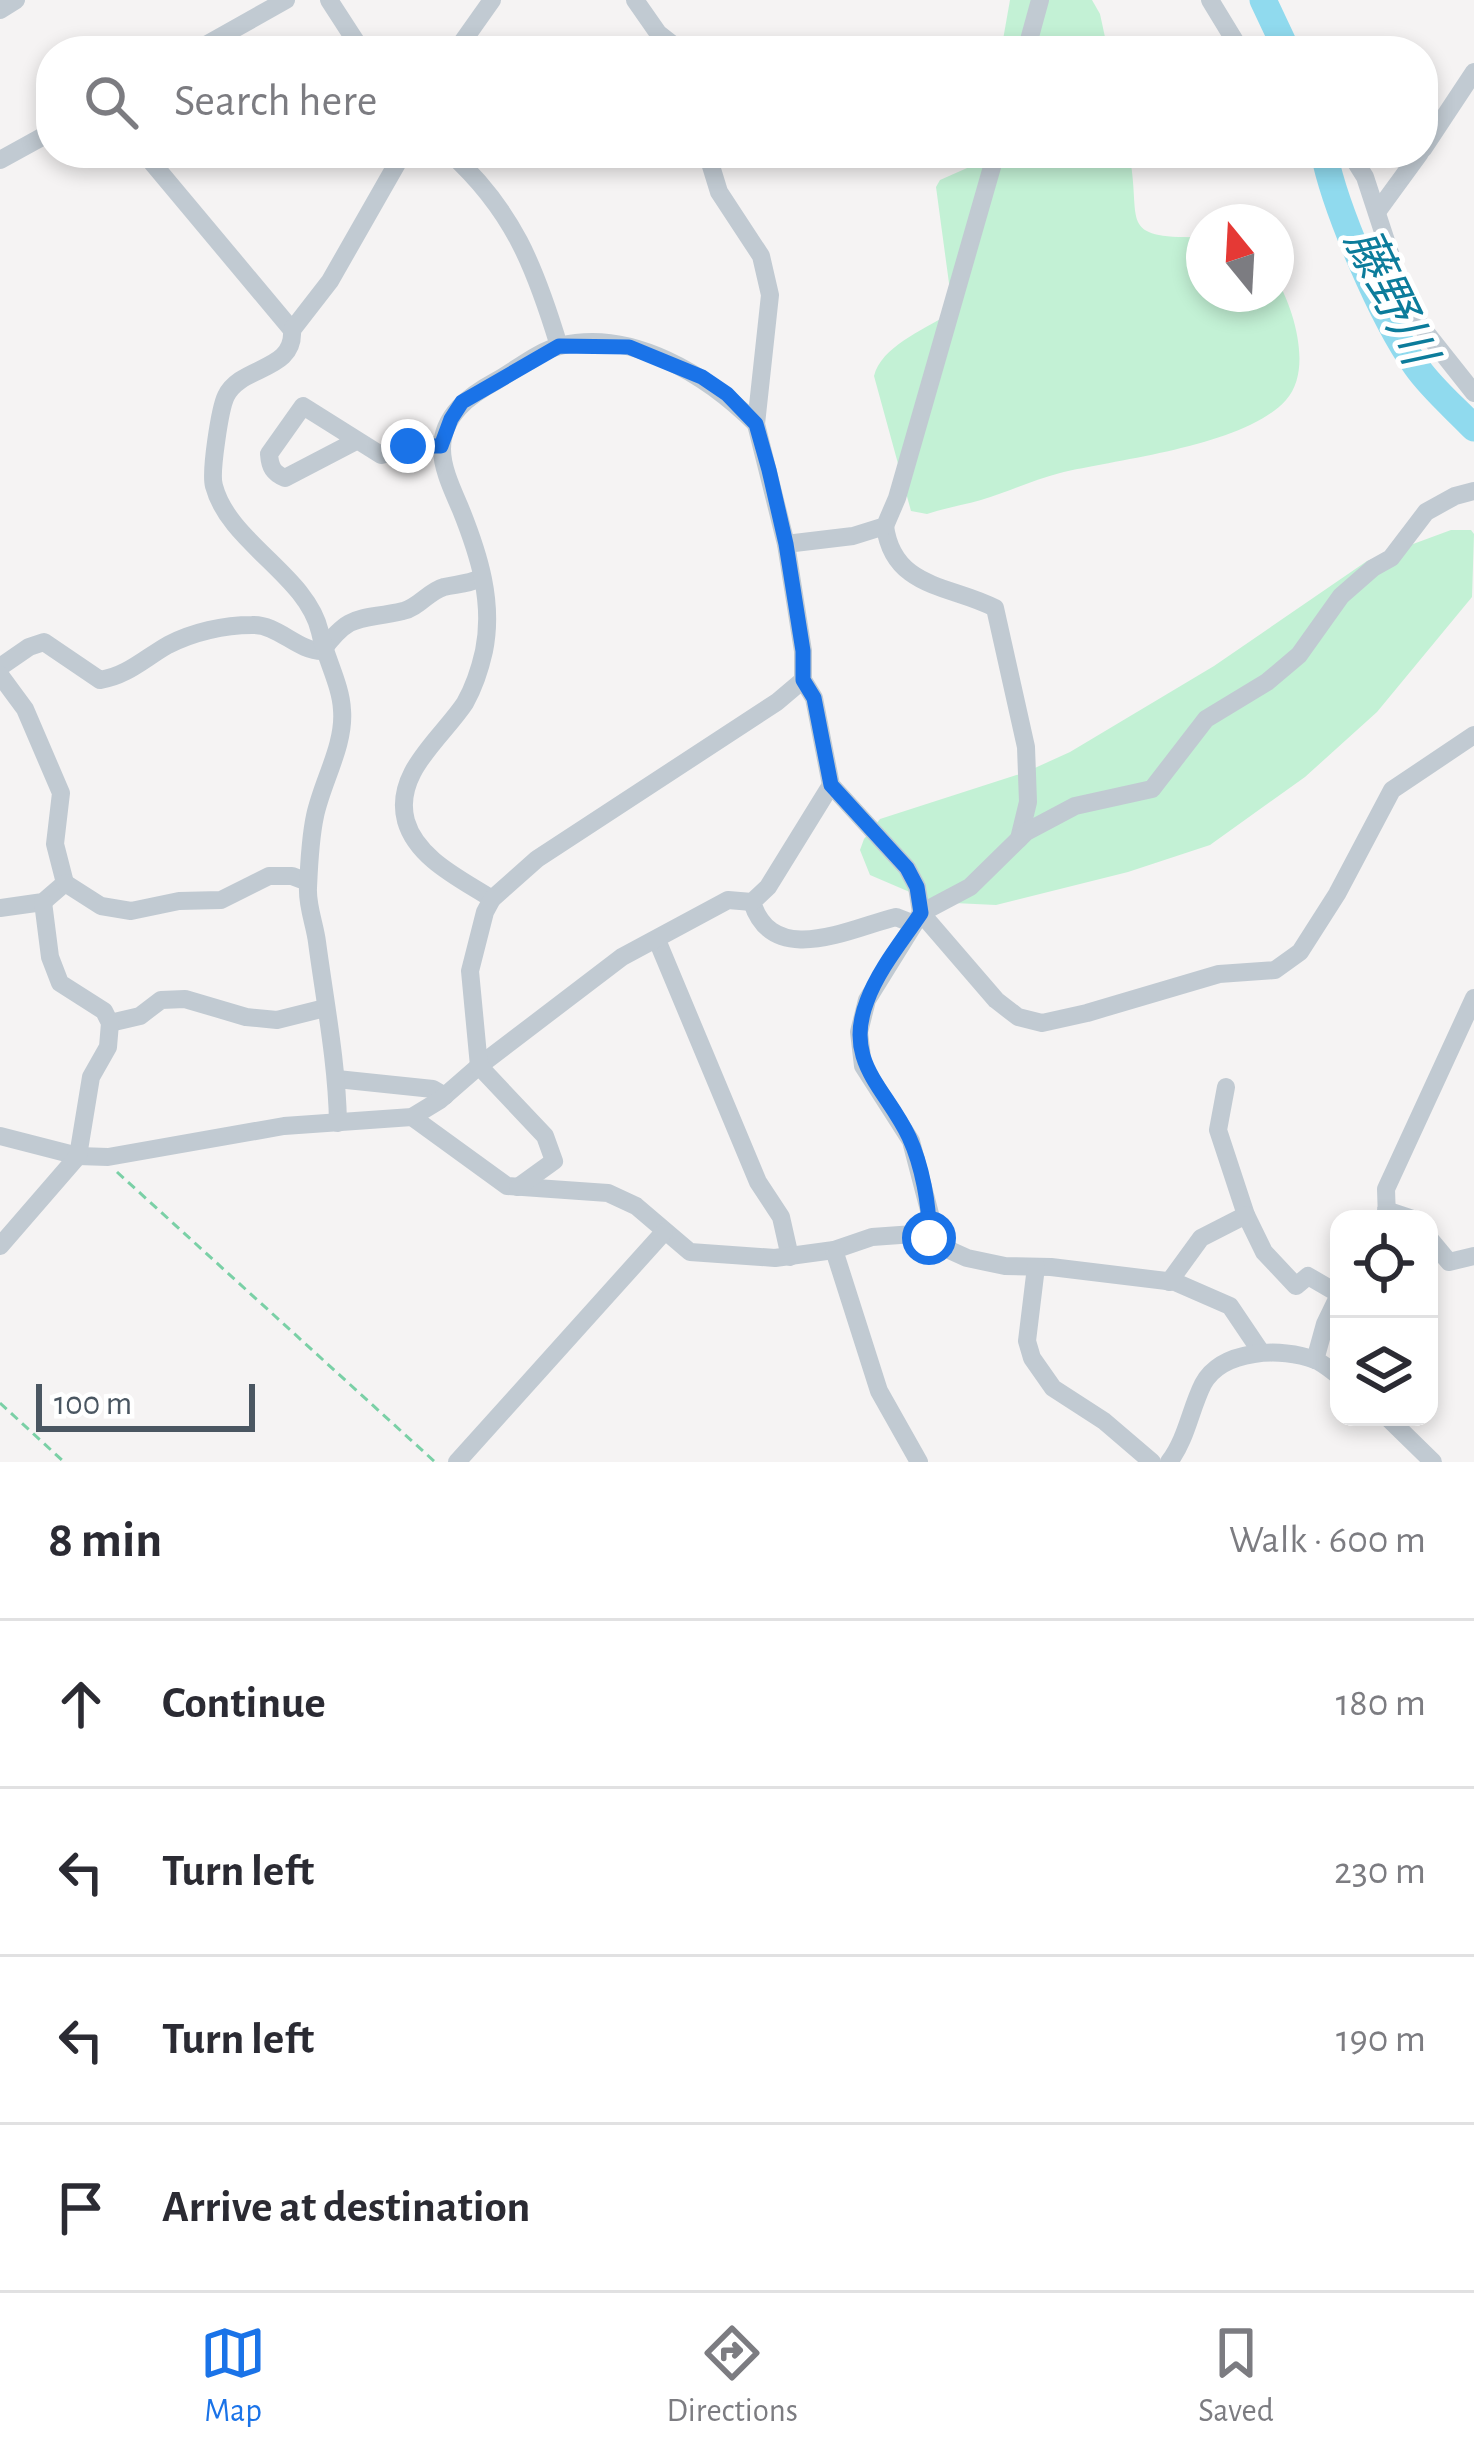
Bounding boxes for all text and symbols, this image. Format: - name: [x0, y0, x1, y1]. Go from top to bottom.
- search box: [36, 36, 1438, 168]
- icon: search: [78, 69, 144, 135]
- text: Search here: [174, 79, 377, 124]
- north arrow: [1186, 204, 1294, 312]
- water label: 藤野川: [1336, 220, 1447, 377]
- route end: [381, 419, 435, 473]
- map controls: [1330, 1210, 1438, 1426]
- button: locate: [1330, 1210, 1438, 1318]
- route start: [902, 1211, 956, 1265]
- button: layers: [1330, 1318, 1438, 1426]
- scale bar: [36, 1378, 255, 1431]
- text: 100 m: [54, 1388, 132, 1421]
- text: 8 min: [48, 1515, 162, 1566]
- text: Walk · 600 m: [1229, 1521, 1426, 1560]
- icon: ahead: [48, 1671, 114, 1737]
- text: Continue: [162, 1681, 326, 1726]
- text: 180 m: [1336, 1684, 1426, 1723]
- icon: left: [48, 1839, 114, 1905]
- text: Turn left: [162, 1849, 314, 1894]
- text: 230 m: [1334, 1852, 1426, 1891]
- icon: left: [48, 2007, 114, 2073]
- text: Turn left: [162, 2017, 314, 2062]
- text: 190 m: [1336, 2020, 1426, 2059]
- icon: arrive: [48, 2175, 114, 2241]
- text: Arrive at destination: [162, 2185, 530, 2230]
- tab: Map: [200, 2320, 266, 2432]
- tab: Directions: [666, 2320, 798, 2432]
- tab: Saved: [1198, 2320, 1274, 2432]

